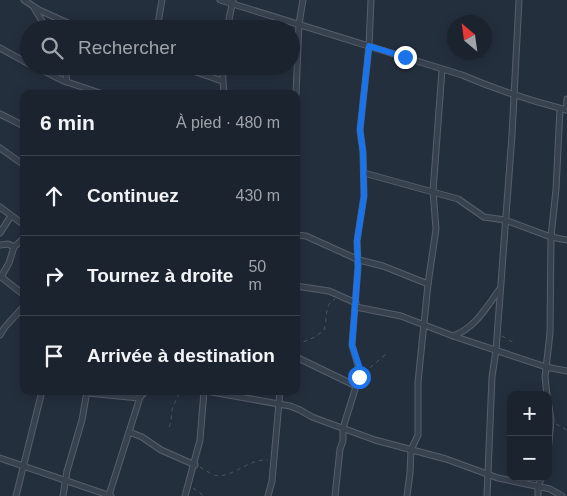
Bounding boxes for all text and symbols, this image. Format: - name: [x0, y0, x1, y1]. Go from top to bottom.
- north arrow: [447, 15, 492, 60]
- search box: [20, 20, 300, 75]
- icon: search: [38, 34, 66, 62]
- text: Rechercher: [78, 37, 176, 58]
- route end: [394, 46, 417, 69]
- text: 6 min: [40, 111, 95, 134]
- text: À pied · 480 m: [176, 114, 280, 131]
- icon: ahead: [40, 182, 68, 210]
- text: Continuez: [87, 185, 179, 206]
- text: 430 m: [236, 187, 280, 204]
- text: 50 m: [248, 258, 266, 293]
- icon: right: [40, 262, 68, 290]
- text: Tournez à droite: [87, 265, 233, 286]
- icon: arrive: [40, 342, 68, 370]
- text: Arrivée à destination: [87, 345, 275, 366]
- route start: [348, 366, 371, 389]
- map controls: [507, 391, 552, 481]
- button: +: [507, 391, 552, 436]
- button: −: [507, 436, 552, 481]

